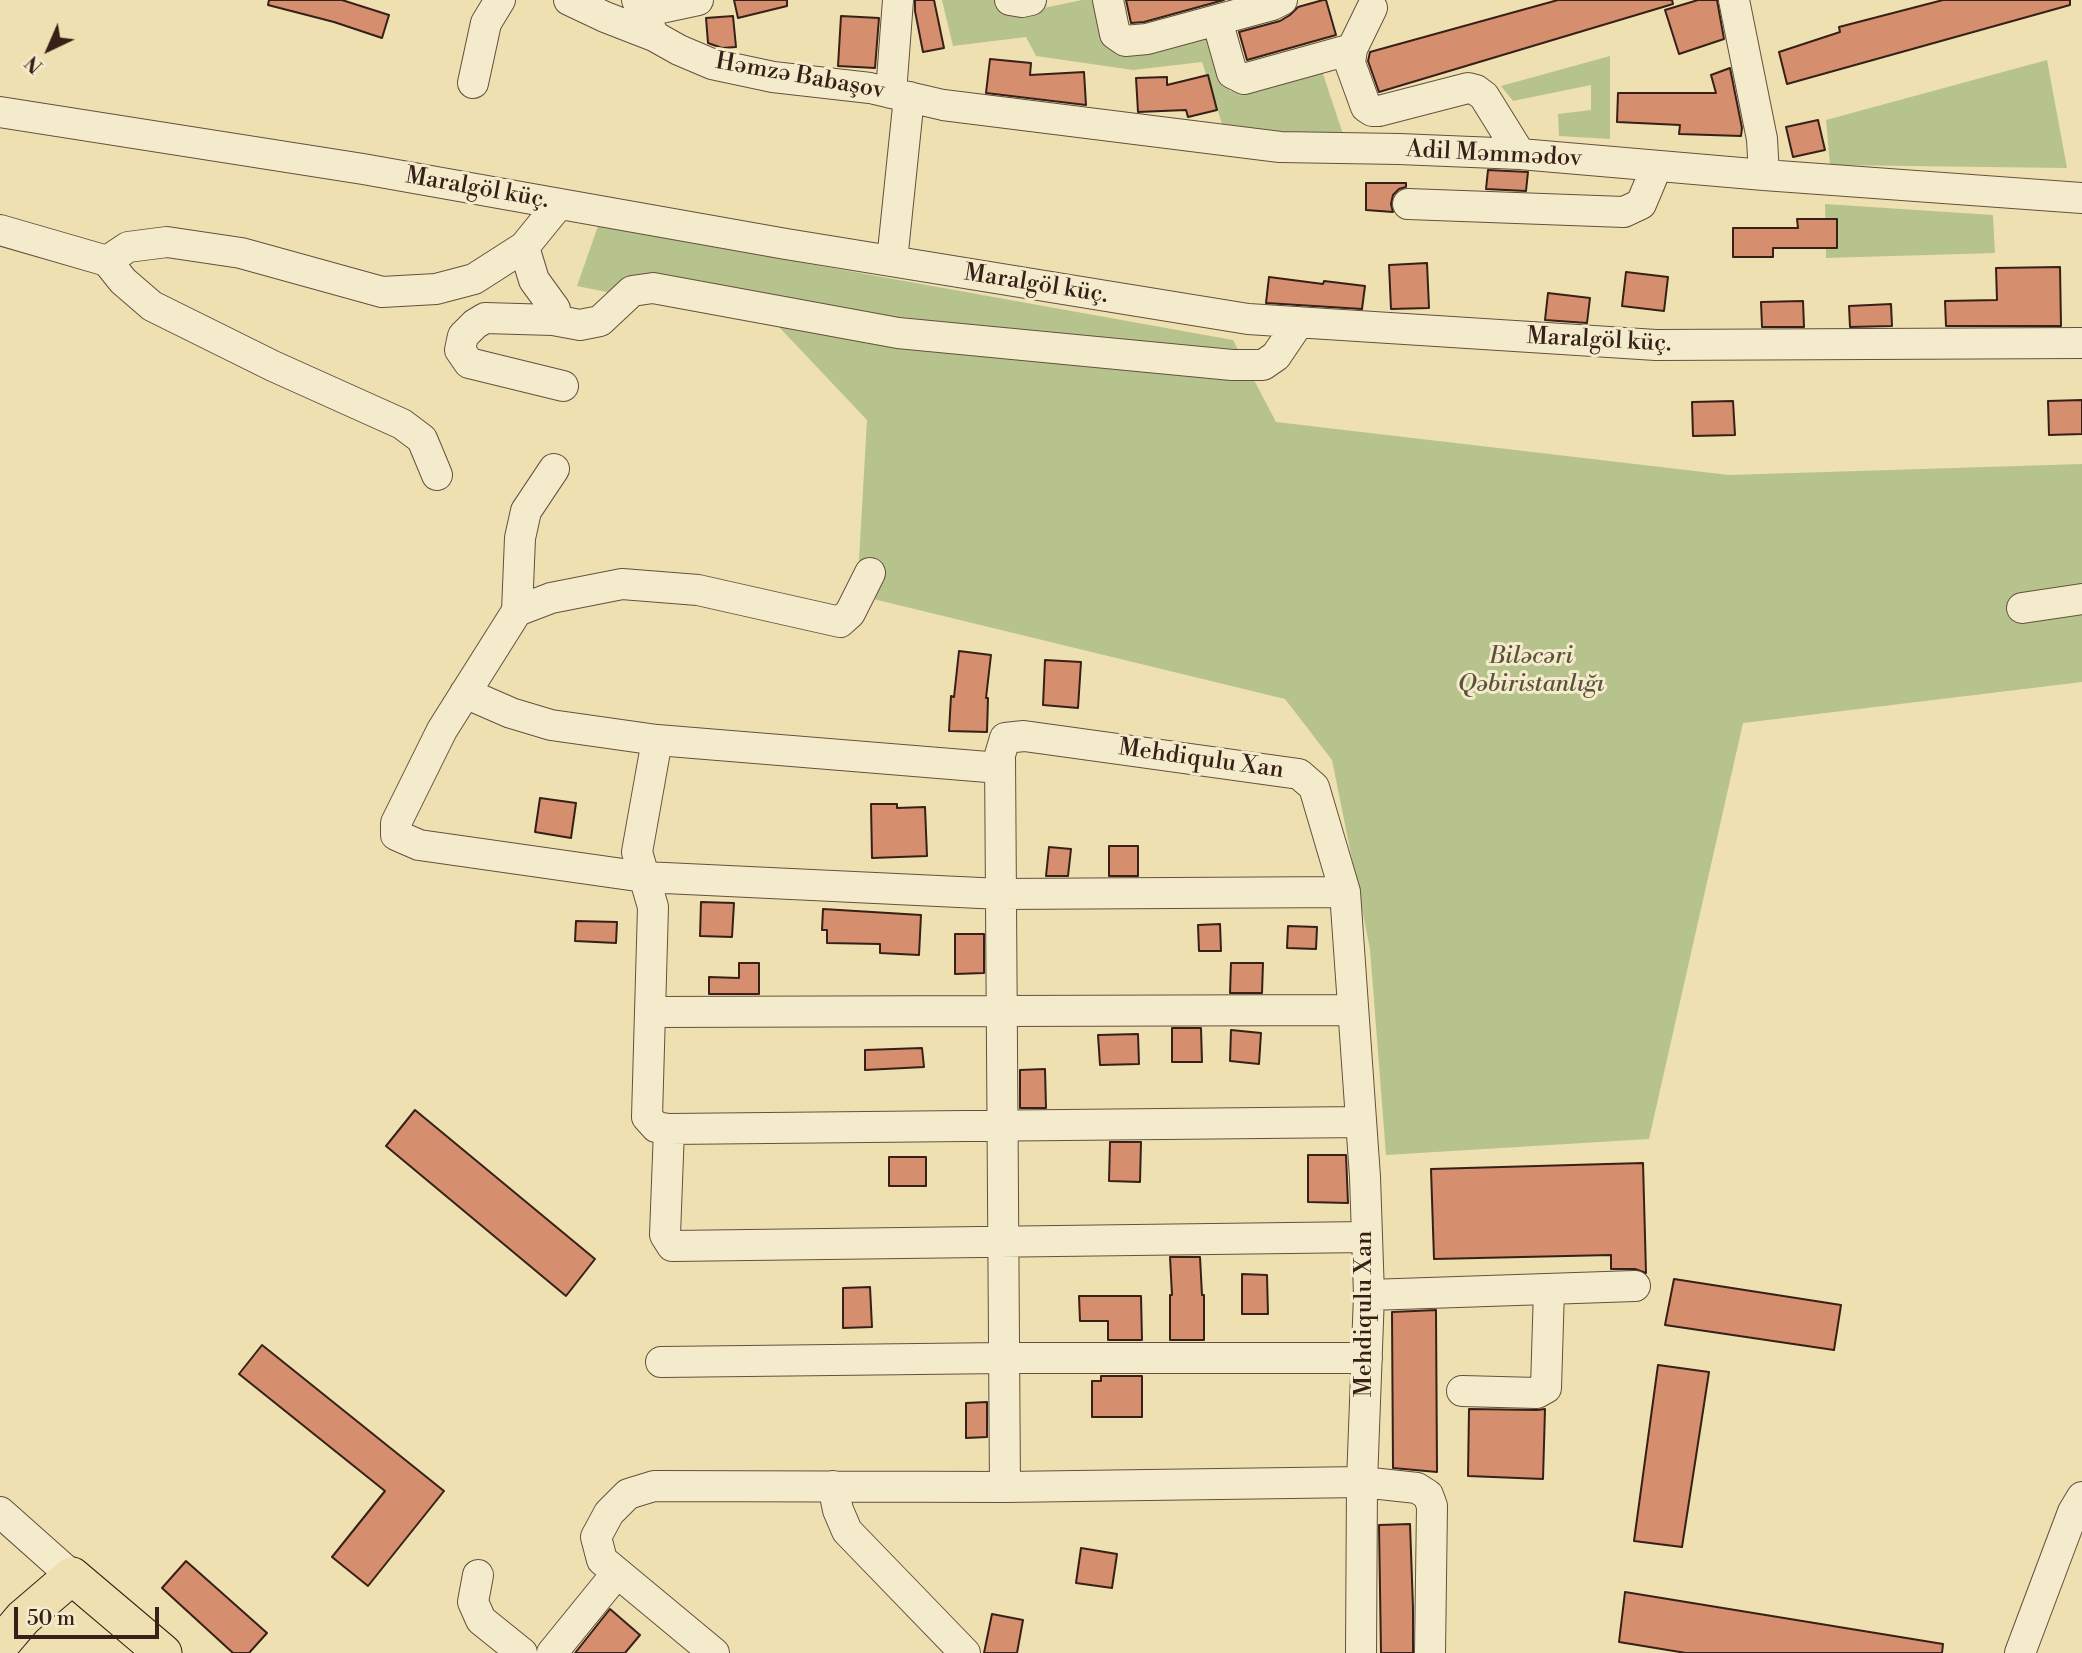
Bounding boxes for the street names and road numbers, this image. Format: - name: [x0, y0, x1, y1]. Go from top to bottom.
- street label: Həmzə Babaşov: [713, 48, 887, 106]
- street label: Adil Məmmədov: [1405, 136, 1583, 174]
- street label: Maralgöl küç.: [403, 162, 551, 216]
- street label: Maralgöl küç.: [962, 259, 1110, 311]
- street label: Maralgöl küç.: [1526, 323, 1672, 359]
- street label: Mehdiqulu Xan: [1116, 734, 1286, 786]
- street label: Mehdiqulu Xan: [1351, 1231, 1379, 1397]

